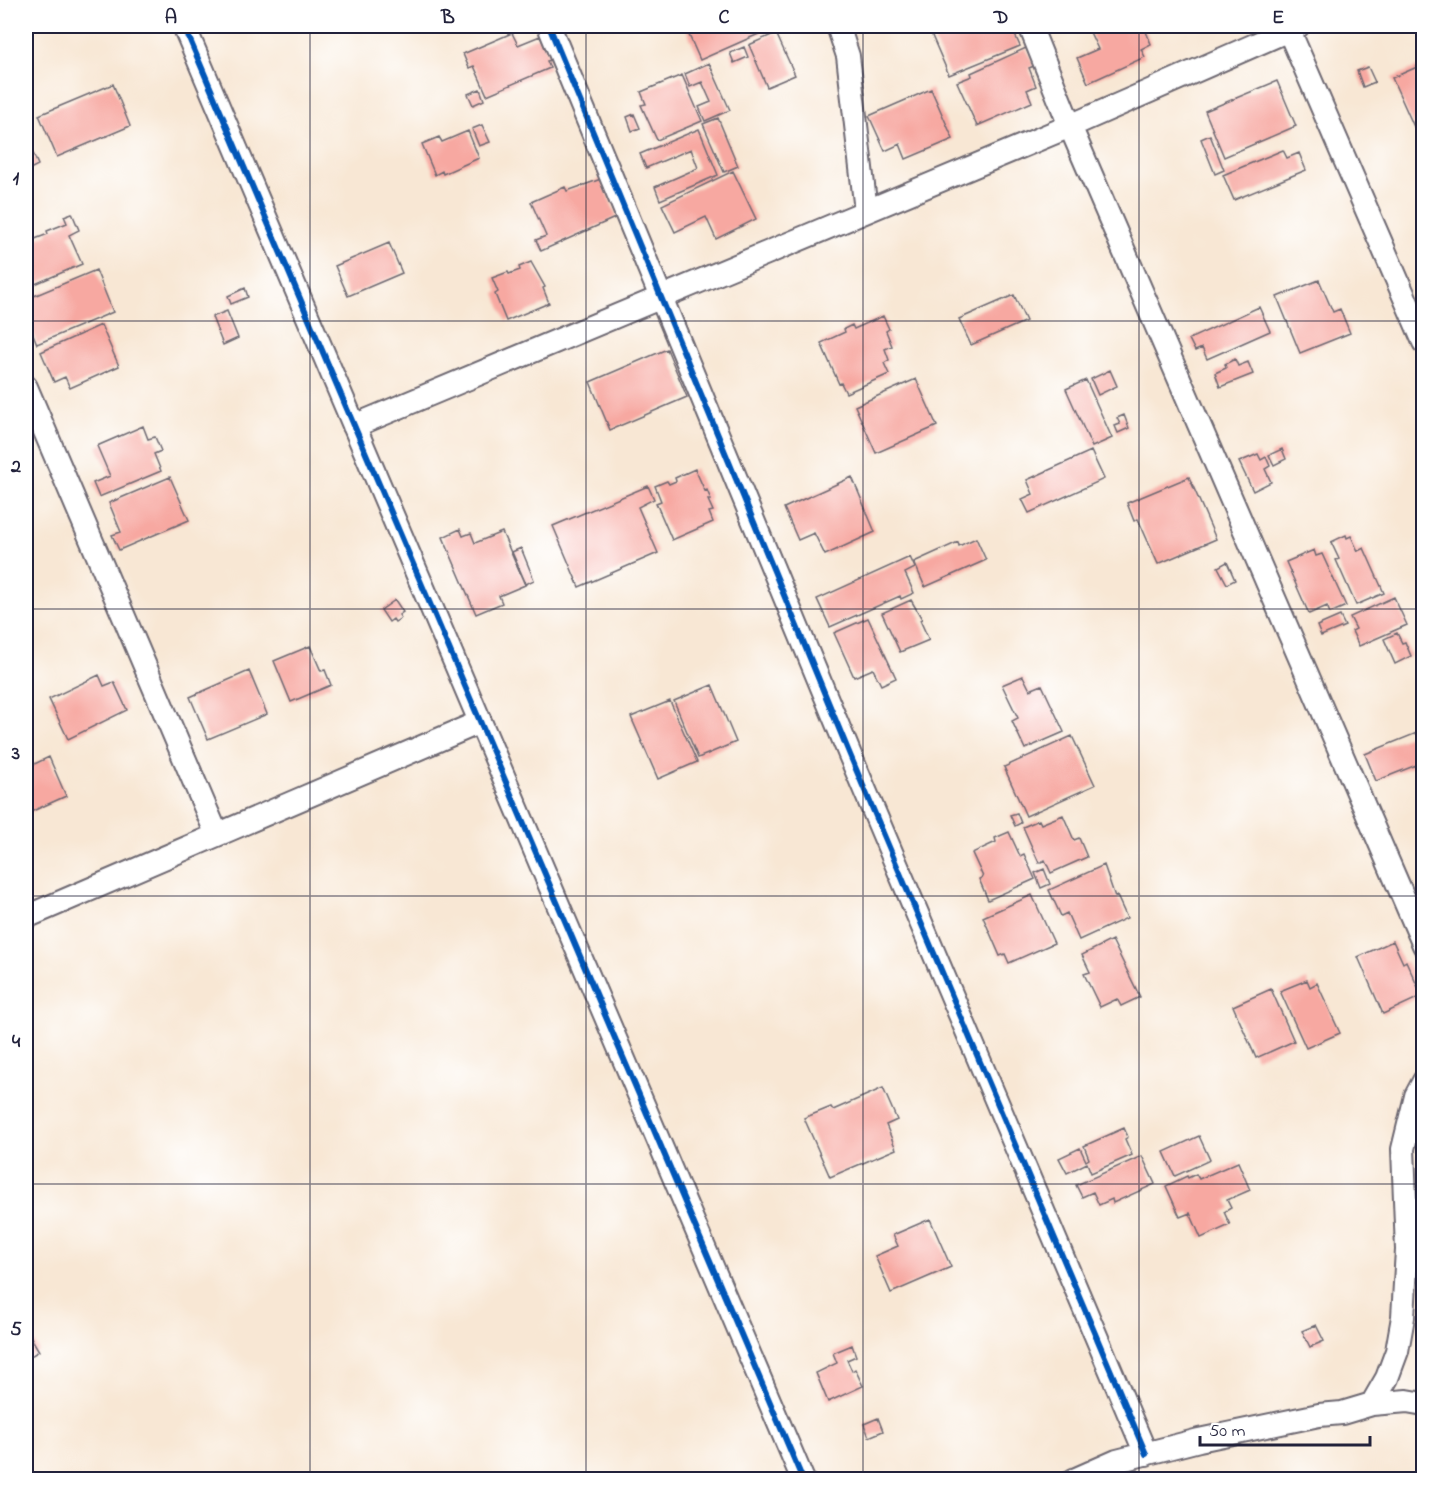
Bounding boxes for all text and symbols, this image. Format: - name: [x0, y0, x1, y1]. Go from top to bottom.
- text: A: [165, 4, 177, 33]
- text: B: [440, 4, 455, 33]
- text: C: [719, 4, 730, 33]
- text: D: [993, 4, 1008, 33]
- text: E: [1272, 4, 1284, 33]
- text: 1: [13, 165, 20, 194]
- text: 2: [10, 453, 21, 482]
- text: 3: [11, 740, 20, 769]
- text: 4: [12, 1028, 21, 1057]
- text: 5: [10, 1316, 22, 1345]
- scale bar: [1200, 1409, 1370, 1447]
- text: 50 m: [1209, 1419, 1246, 1445]

